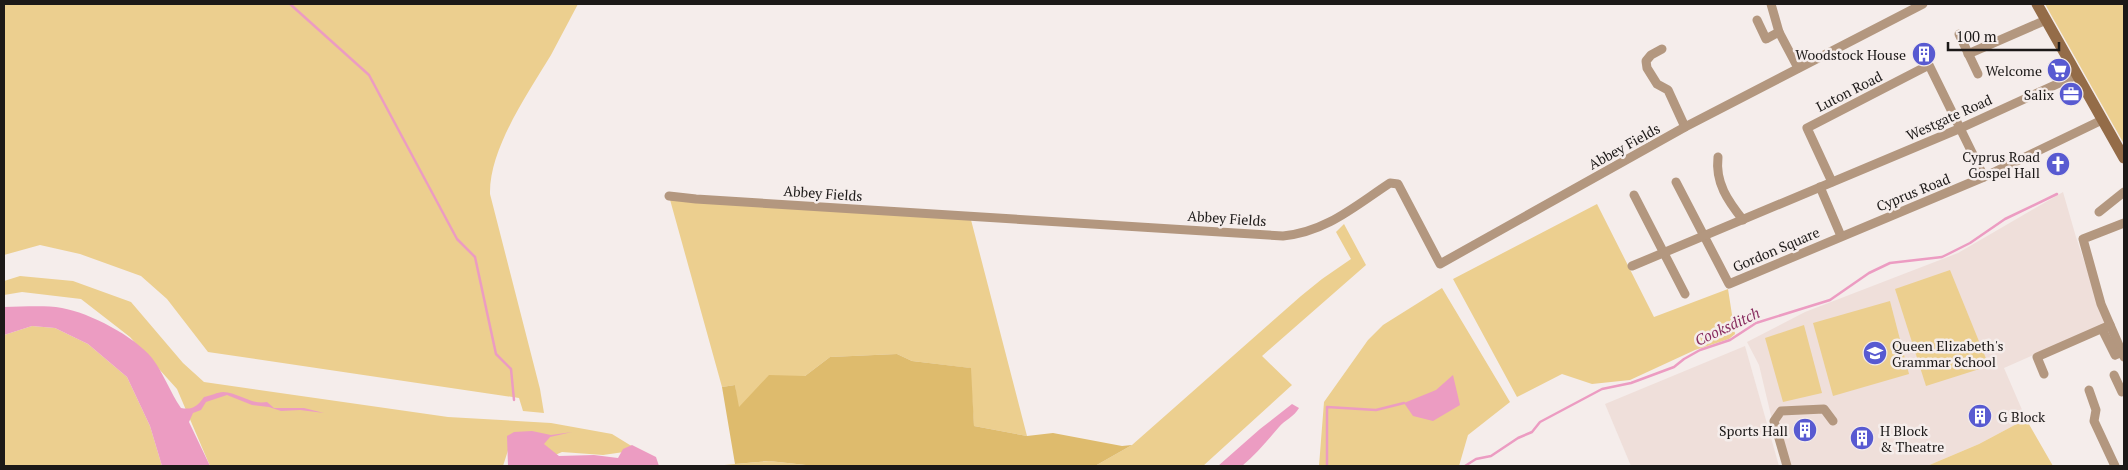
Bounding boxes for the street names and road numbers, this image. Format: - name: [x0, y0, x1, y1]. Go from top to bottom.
- street label: Luton Road: [1813, 66, 1885, 116]
- street label: Westgate Road: [1903, 90, 1995, 144]
- street label: Abbey Fields: [1585, 119, 1663, 173]
- street label: Cyprus Road: [1873, 169, 1953, 215]
- street label: Abbey Fields: [783, 181, 863, 205]
- street label: Abbey Fields: [1187, 206, 1267, 230]
- street label: Gordon Square: [1730, 222, 1822, 276]

